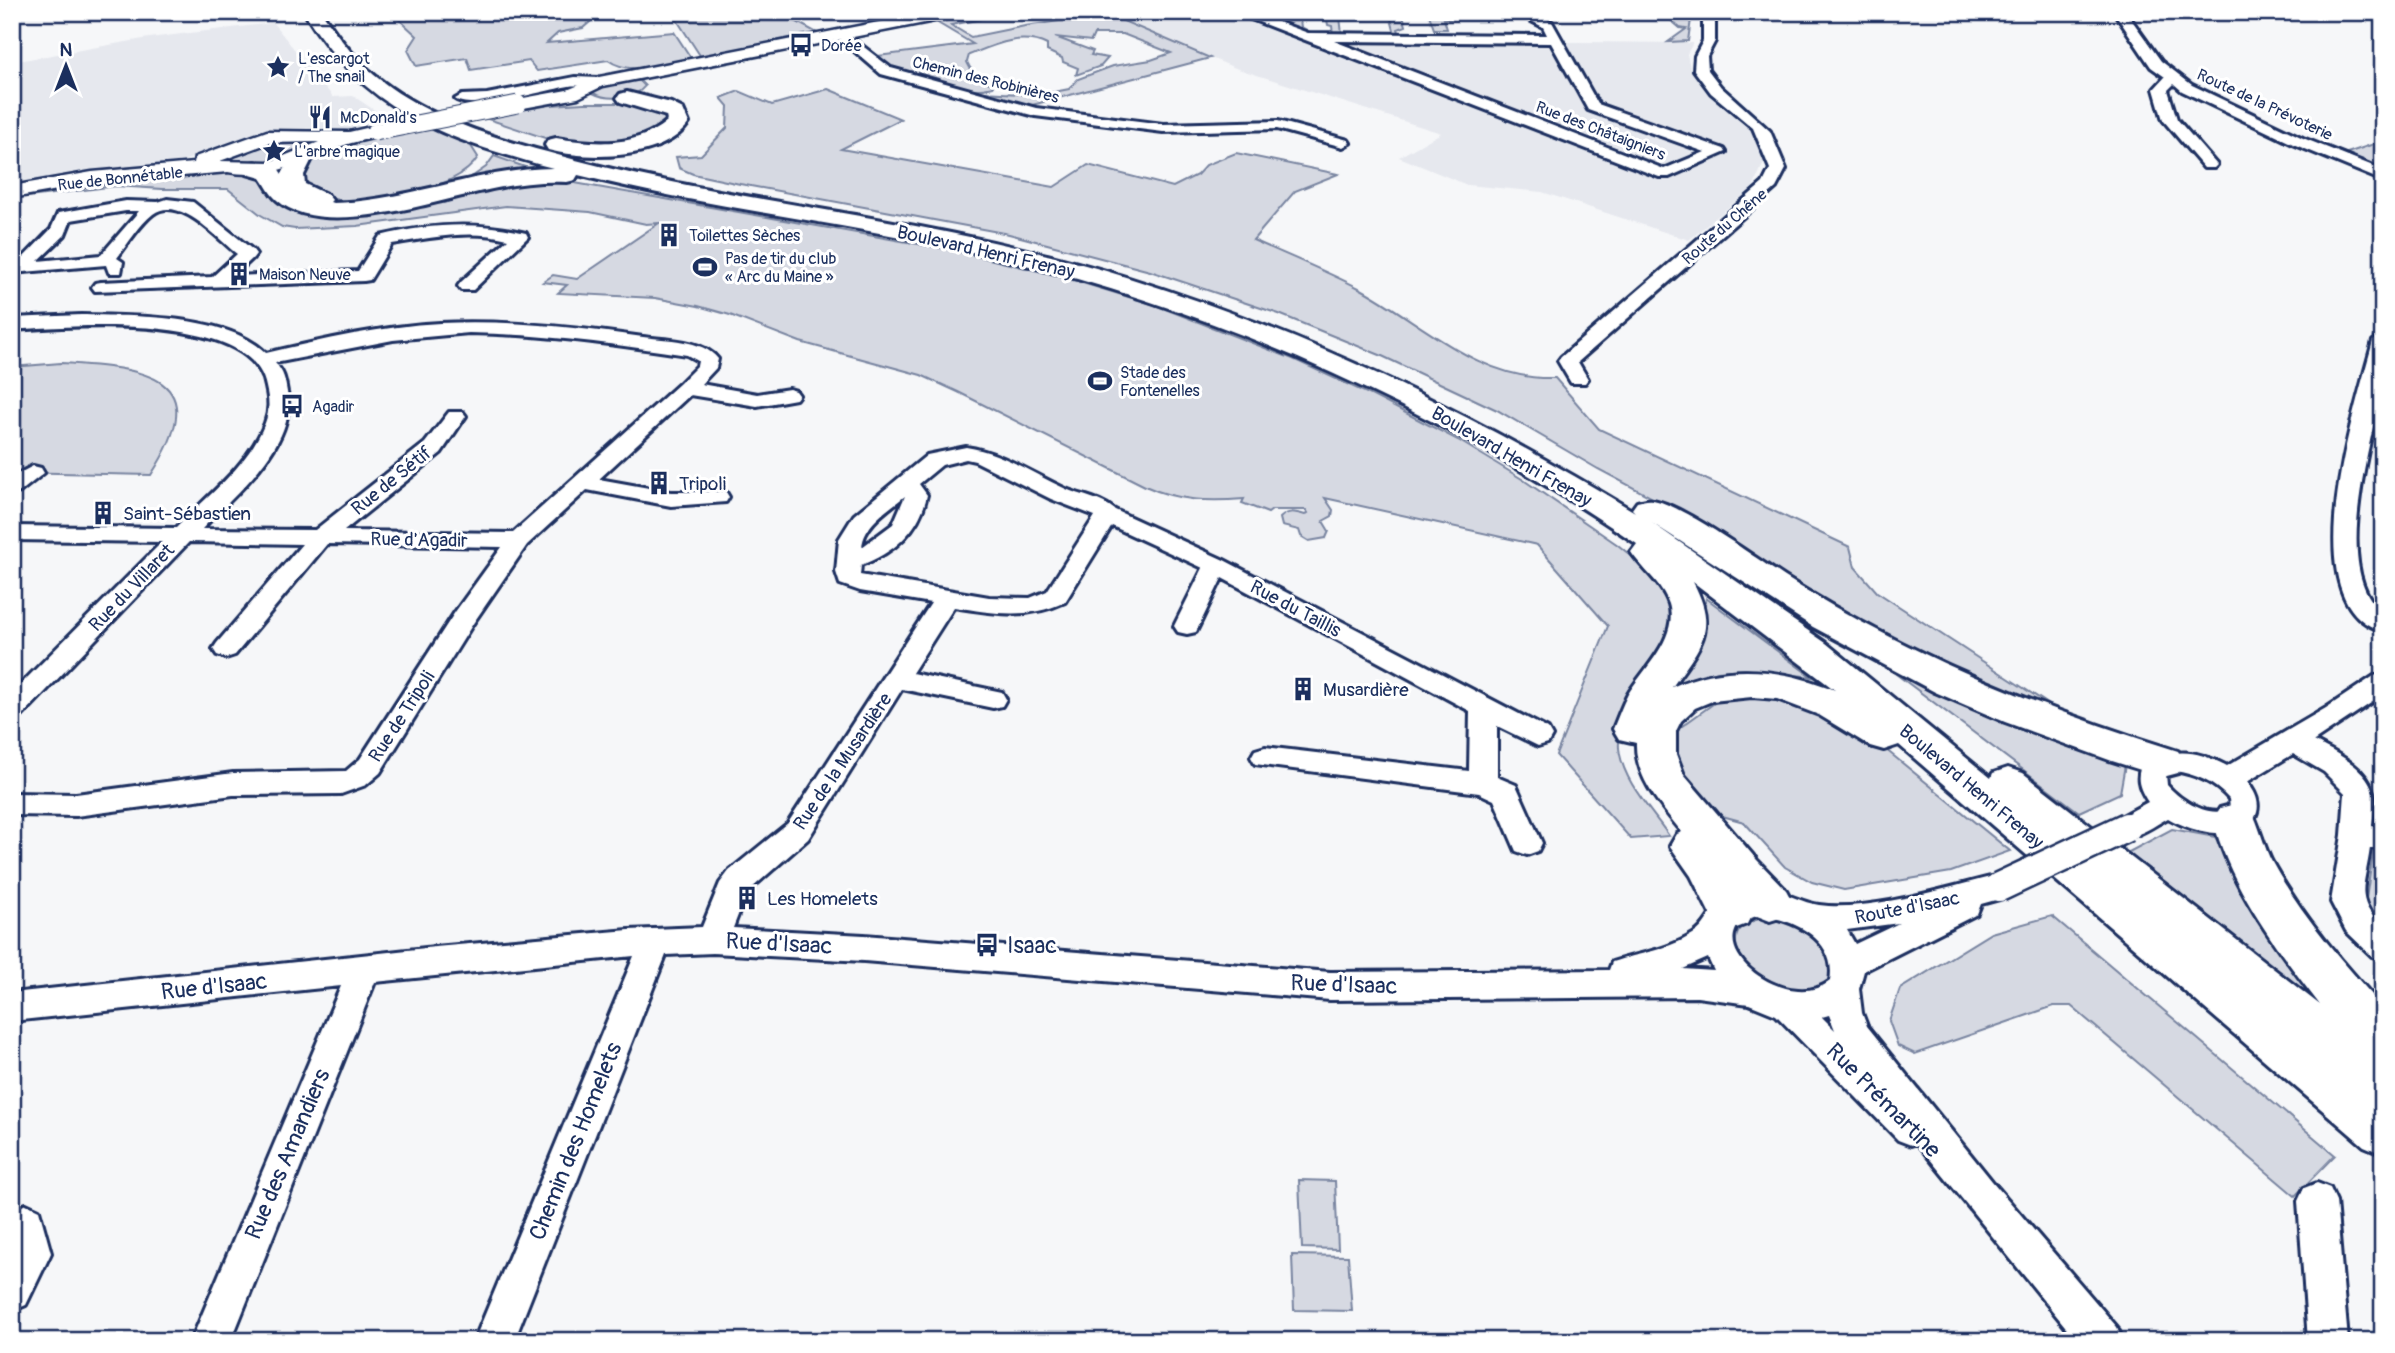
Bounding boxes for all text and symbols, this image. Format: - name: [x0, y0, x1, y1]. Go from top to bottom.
- bus stop icon: Dorée: [787, 31, 815, 59]
- north arrow: [32, 32, 102, 102]
- place label: Dorée: [821, 36, 862, 56]
- text: N: [60, 38, 73, 62]
- place label: L'escargot / The snail: [298, 49, 370, 87]
- street label: Chemin des Robinières: [910, 52, 1061, 108]
- place icon: L'escargot / The snail: [264, 53, 292, 81]
- street label: Route de la Prévoterie: [2194, 65, 2336, 145]
- street label: Rue des Châtaigniers: [1533, 97, 1668, 165]
- restaurant icon: McDonald's: [306, 103, 334, 131]
- place label: McDonald's: [340, 108, 417, 128]
- place icon: L'arbre magique: [260, 137, 288, 165]
- place label: L'arbre magique: [294, 142, 400, 162]
- street label: Rue de Bonnétable: [57, 162, 184, 196]
- street label: Route du Chêne: [1678, 184, 1771, 269]
- street label: Boulevard Henri Frenay: [895, 220, 1077, 284]
- building icon: Toilettes Sèches: [655, 221, 683, 249]
- place label: Toilettes Sèches: [689, 226, 800, 246]
- place label: Pas de tir du club « Arc du Maine »: [725, 249, 836, 287]
- sports icon: Pas de tir du club « Arc du Maine »: [691, 253, 719, 281]
- building icon: Maison Neuve: [225, 260, 253, 288]
- place label: Maison Neuve: [259, 265, 351, 285]
- place label: Stade des Fontenelles: [1120, 363, 1200, 401]
- sports icon: Stade des Fontenelles: [1086, 367, 1114, 395]
- bus stop icon: Agadir: [278, 392, 306, 420]
- place label: Agadir: [312, 397, 355, 417]
- street label: Boulevard Henri Frenay: [1427, 401, 1596, 513]
- street label: Rue de Sétif: [346, 441, 437, 521]
- building icon: Tripoli: [645, 469, 673, 497]
- place label: Tripoli: [679, 472, 726, 496]
- building icon: Saint-Sébastien: [89, 499, 117, 527]
- place label: Saint-Sébastien: [123, 502, 251, 526]
- street label: Rue d'Agadir: [370, 527, 468, 553]
- street label: Rue du Villaret: [84, 538, 180, 637]
- street label: Rue du Taillis: [1246, 575, 1346, 643]
- street label: Rue de Tripoli: [363, 666, 440, 767]
- building icon: Musardière: [1289, 675, 1317, 703]
- place label: Musardière: [1323, 678, 1409, 702]
- street label: Rue de la Musardière: [788, 688, 898, 835]
- street label: Boulevard Henri Frenay: [1894, 719, 2049, 854]
- building icon: Les Homelets: [733, 884, 761, 912]
- street label: Route d'Isaac: [1853, 886, 1962, 930]
- place label: Les Homelets: [767, 887, 878, 911]
- street label: Rue d'Isaac: [725, 926, 833, 961]
- bus stop icon: Isaac: [973, 931, 1001, 959]
- place label: Isaac: [1007, 931, 1057, 960]
- street label: Rue d'Isaac: [159, 966, 269, 1007]
- street label: Rue d'Isaac: [1290, 968, 1398, 1001]
- street label: Rue Prémartine: [1820, 1037, 1948, 1164]
- street label: Chemin des Homelets: [523, 1038, 628, 1244]
- street label: Rue des Amandiers: [238, 1065, 336, 1244]

